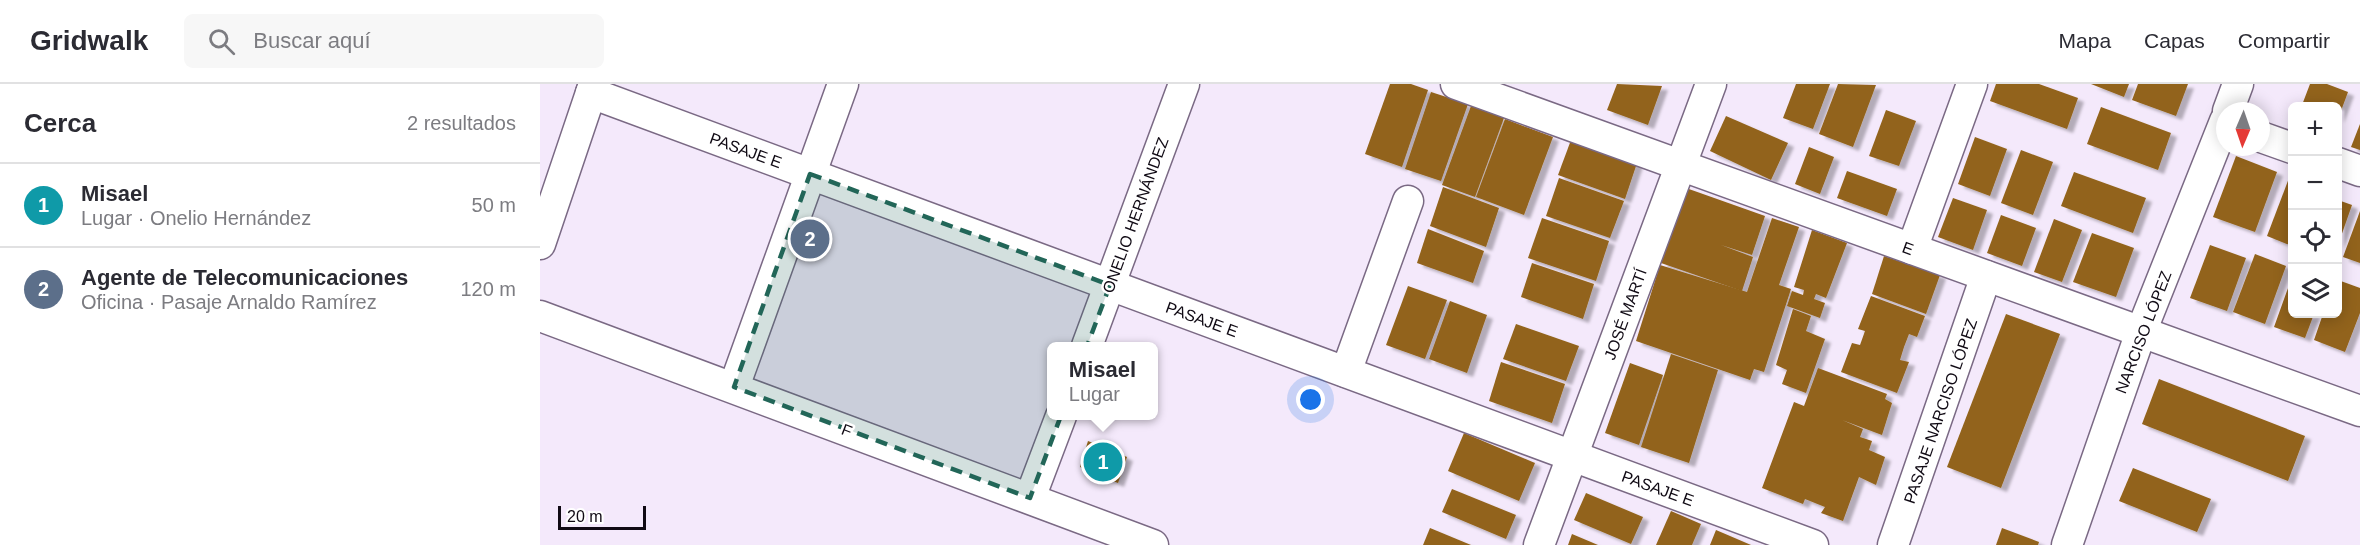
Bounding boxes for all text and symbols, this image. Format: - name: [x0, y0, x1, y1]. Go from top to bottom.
- search box: [184, 14, 604, 68]
- text: Gridwalk: [30, 25, 148, 56]
- icon: search: [205, 25, 238, 58]
- text: Buscar aquí: [253, 28, 371, 53]
- text: Mapa: [2059, 29, 2111, 52]
- text: Capas: [2144, 29, 2205, 52]
- text: Compartir: [2238, 29, 2330, 52]
- north arrow: [2216, 102, 2270, 156]
- map controls: [2288, 102, 2342, 318]
- button: +: [2288, 102, 2342, 156]
- text: Cerca: [24, 108, 96, 138]
- text: 2 resultados: [407, 112, 516, 134]
- street label: PASAJE E: [708, 130, 784, 171]
- street label: ONELIO HERNÁNDEZ: [1098, 134, 1172, 295]
- button: −: [2288, 156, 2342, 210]
- text: Misael: [81, 181, 148, 206]
- text: 1: [38, 194, 49, 216]
- text: 50 m: [472, 194, 516, 216]
- text: Lugar · Onelio Hernández: [81, 207, 311, 229]
- button: locate: [2288, 210, 2342, 264]
- pin: 2: [790, 216, 830, 262]
- street label: E: [1900, 239, 1916, 258]
- button: layers: [2288, 264, 2342, 318]
- text: Agente de Telecomunicaciones: [81, 265, 408, 290]
- street label: JOSÉ MARTÍ: [1600, 265, 1650, 362]
- street label: NARCISO LÓPEZ: [2111, 268, 2175, 396]
- text: 2: [38, 278, 49, 300]
- text: 120 m: [460, 278, 516, 300]
- text: Oficina · Pasaje Arnaldo Ramírez: [81, 291, 377, 313]
- street label: PASAJE E: [1164, 299, 1240, 340]
- street label: PASAJE NARCISO LÓPEZ: [1900, 316, 1980, 506]
- popup: [1047, 342, 1158, 420]
- text: Misael: [1069, 357, 1136, 382]
- text: Lugar: [1069, 383, 1120, 405]
- your location: [1296, 385, 1325, 414]
- street label: F: [839, 421, 855, 440]
- pin: 1: [1084, 440, 1122, 484]
- street label: PASAJE E: [1620, 468, 1696, 509]
- scale bar: [558, 503, 646, 530]
- text: 20 m: [567, 508, 603, 525]

